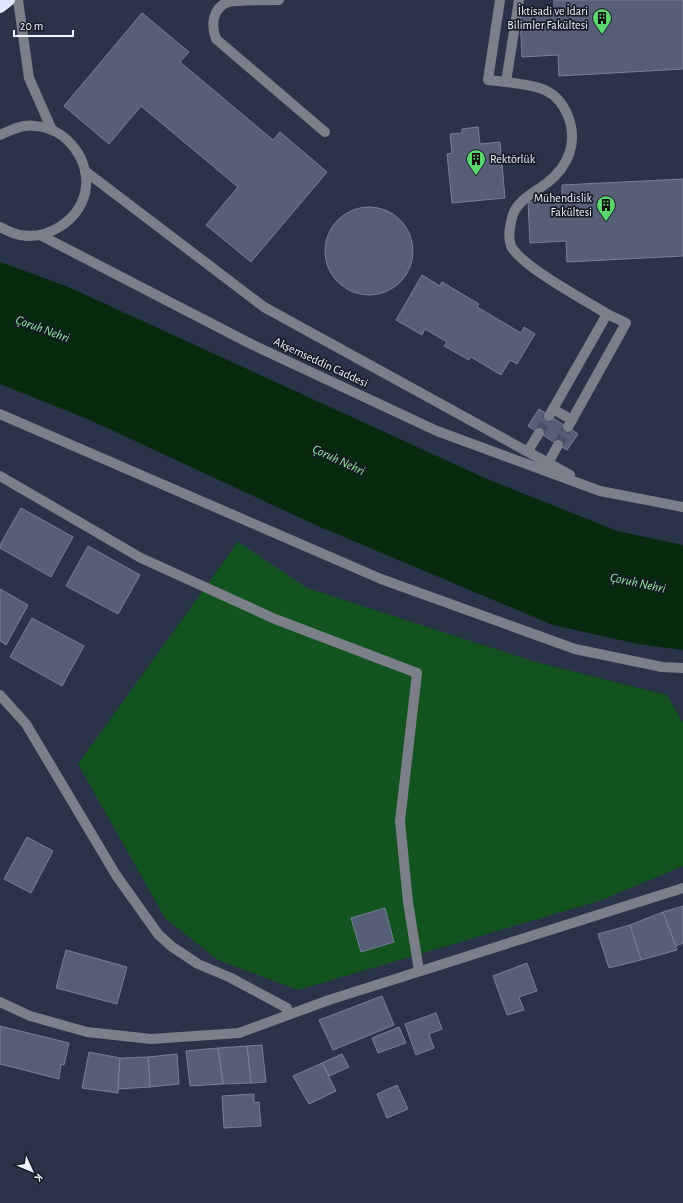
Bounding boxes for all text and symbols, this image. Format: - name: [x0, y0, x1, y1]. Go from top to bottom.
- place label: İktisadi ve İdari Bilimler Fakültesi: [507, 4, 588, 31]
- building icon: İktisadi ve İdari Bilimler Fakültesi: [591, 7, 613, 35]
- scale bar: [14, 12, 73, 38]
- text: 20 m: [20, 20, 43, 32]
- building icon: Rektörlük: [465, 148, 487, 176]
- place label: Rektörlük: [490, 153, 536, 165]
- place label: Mühendislik Fakültesi: [534, 192, 593, 218]
- building icon: Mühendislik Fakültesi: [595, 194, 617, 222]
- water label: Çoruh Nehri: [14, 314, 71, 345]
- street label: Akşemseddin Caddesi: [272, 335, 370, 389]
- water label: Çoruh Nehri: [310, 443, 367, 478]
- water label: Çoruh Nehri: [609, 571, 667, 596]
- north arrow: [12, 1151, 52, 1191]
- text: K: [32, 1171, 45, 1184]

